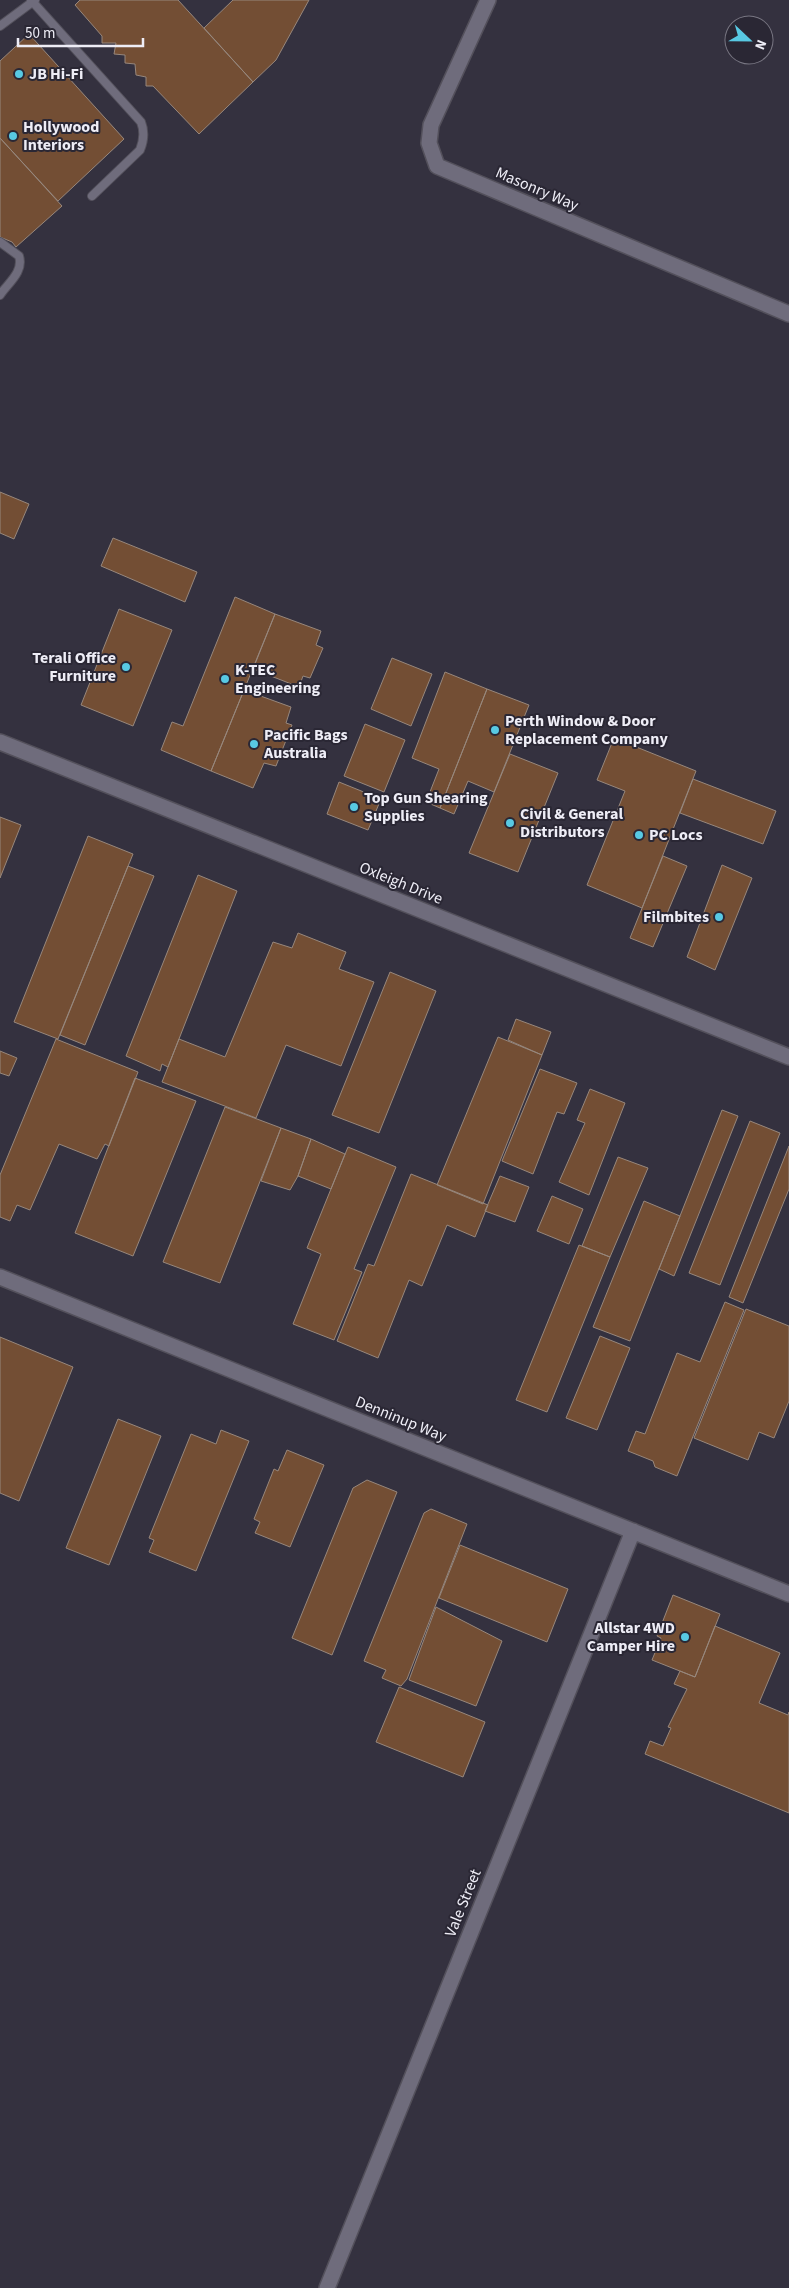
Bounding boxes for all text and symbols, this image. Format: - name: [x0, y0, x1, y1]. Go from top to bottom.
- scale bar: [18, 15, 142, 47]
- north arrow: [724, 15, 774, 65]
- text: 50 m: [25, 23, 55, 44]
- text: N: [749, 36, 771, 53]
- place label: JB Hi-Fi: [29, 63, 83, 85]
- marker: JB Hi-Fi: [13, 68, 25, 80]
- place label: Hollywood Interiors: [23, 116, 99, 156]
- marker: Hollywood Interiors: [7, 130, 19, 142]
- street label: Masonry Way: [492, 162, 582, 217]
- place label: Terali Office Furniture: [32, 647, 116, 687]
- place label: K-TEC Engineering: [235, 659, 321, 699]
- marker: Terali Office Furniture: [120, 661, 132, 673]
- marker: K-TEC Engineering: [219, 673, 231, 685]
- place label: Perth Window & Door Replacement Company: [505, 710, 668, 750]
- place label: Pacific Bags Australia: [263, 724, 348, 764]
- marker: Perth Window & Door Replacement Company: [489, 724, 501, 736]
- marker: Pacific Bags Australia: [248, 738, 260, 750]
- place label: Top Gun Shearing Supplies: [364, 787, 488, 827]
- marker: Top Gun Shearing Supplies: [348, 801, 360, 813]
- place label: Civil & General Distributors: [520, 803, 623, 843]
- marker: Civil & General Distributors: [504, 817, 516, 829]
- place label: PC Locs: [649, 824, 703, 846]
- marker: PC Locs: [633, 829, 645, 841]
- street label: Oxleigh Drive: [356, 856, 446, 910]
- place label: Filmbites: [643, 906, 709, 928]
- marker: Filmbites: [713, 911, 725, 923]
- street label: Denninup Way: [352, 1391, 450, 1447]
- place label: Allstar 4WD Camper Hire: [587, 1617, 675, 1657]
- marker: Allstar 4WD Camper Hire: [679, 1631, 691, 1643]
- street label: Vale Street: [439, 1865, 487, 1940]

